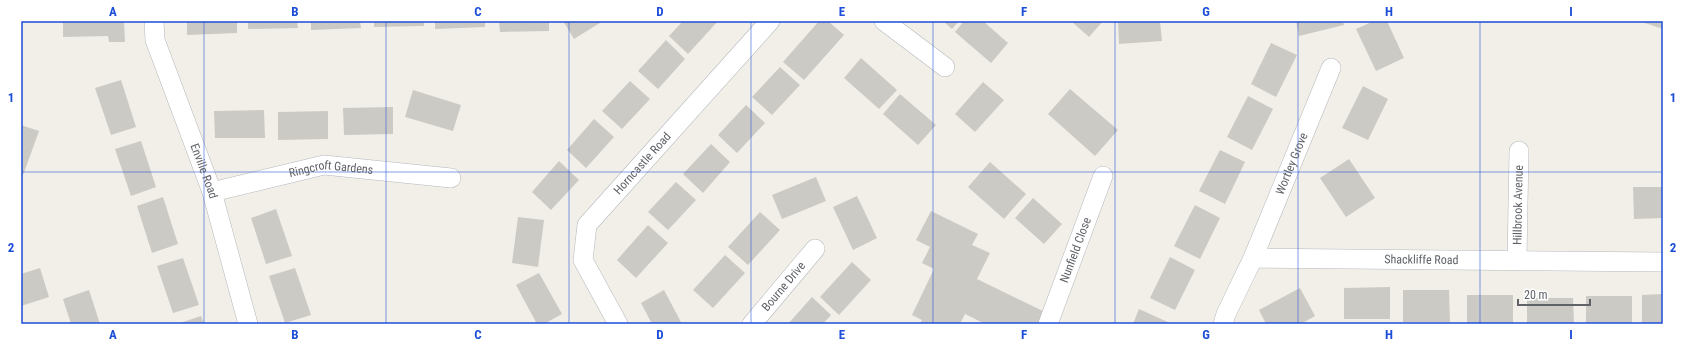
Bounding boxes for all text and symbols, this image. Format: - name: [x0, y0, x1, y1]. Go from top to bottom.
- text: A: [109, 4, 117, 19]
- text: B: [291, 4, 299, 19]
- text: C: [474, 4, 482, 19]
- text: D: [656, 4, 664, 19]
- text: E: [839, 4, 846, 19]
- text: F: [1021, 4, 1027, 19]
- text: G: [1202, 4, 1210, 19]
- text: H: [1385, 4, 1393, 19]
- text: I: [1569, 4, 1573, 19]
- text: 1: [8, 90, 14, 105]
- text: 1: [1670, 90, 1676, 105]
- street label: Horncastle Road: [611, 129, 674, 197]
- street label: Wortley Grove: [1273, 130, 1311, 197]
- street label: Enville Road: [187, 142, 220, 200]
- street label: Ringcroft Gardens: [287, 158, 374, 180]
- street label: Hillbrook Avenue: [1510, 164, 1526, 245]
- street label: Nunfield Close: [1057, 215, 1094, 285]
- text: 2: [8, 240, 15, 255]
- text: 2: [1670, 240, 1677, 255]
- street label: Shackliffe Road: [1384, 252, 1459, 267]
- street label: Bourne Drive: [759, 259, 808, 314]
- scale bar: [1518, 281, 1590, 307]
- text: 20 m: [1524, 288, 1548, 302]
- text: A: [109, 327, 117, 342]
- text: B: [291, 327, 299, 342]
- text: C: [474, 327, 482, 342]
- text: D: [656, 327, 664, 342]
- text: E: [839, 327, 846, 342]
- text: F: [1021, 327, 1027, 342]
- text: G: [1202, 327, 1210, 342]
- text: H: [1385, 327, 1393, 342]
- text: I: [1569, 327, 1573, 342]

